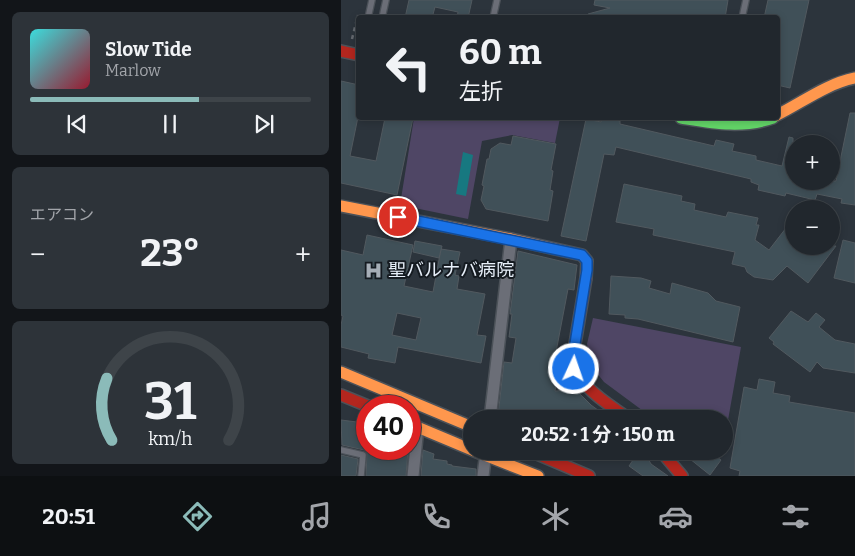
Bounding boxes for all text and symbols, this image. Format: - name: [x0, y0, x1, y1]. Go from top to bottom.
- text: 60 m: [459, 31, 542, 73]
- icon: left: [376, 35, 441, 100]
- text: Slow Tide: [105, 38, 192, 61]
- text: Marlow: [105, 61, 161, 80]
- text: 左折: [459, 78, 503, 105]
- icon: previous: [63, 110, 91, 138]
- icon: pause: [156, 110, 184, 138]
- icon: next: [250, 110, 278, 138]
- map controls: [785, 135, 840, 255]
- button: +: [785, 135, 840, 190]
- pin: [377, 196, 419, 238]
- button: −: [785, 200, 840, 255]
- icon: arrive: [384, 203, 412, 231]
- text: エアコン: [30, 205, 94, 224]
- text: 23°: [140, 230, 200, 276]
- text: −: [30, 238, 45, 271]
- text: +: [295, 238, 311, 271]
- place label: 聖バルナバ病院: [388, 259, 514, 281]
- hospital icon: 聖バルナバ病院: [364, 260, 384, 280]
- position arrow: [547, 342, 599, 394]
- text: 31: [144, 370, 197, 433]
- speed limit sign: 40: [356, 395, 421, 460]
- text: 20:52 · 1 分 · 150 m: [521, 423, 675, 446]
- text: km/h: [148, 428, 193, 450]
- icon: directions: [180, 499, 215, 534]
- icon: music: [299, 499, 334, 534]
- icon: phone: [419, 499, 454, 534]
- icon: climate: [538, 499, 573, 534]
- icon: car: [658, 499, 693, 534]
- icon: filters: [778, 499, 813, 534]
- text: 20:51: [42, 503, 95, 530]

